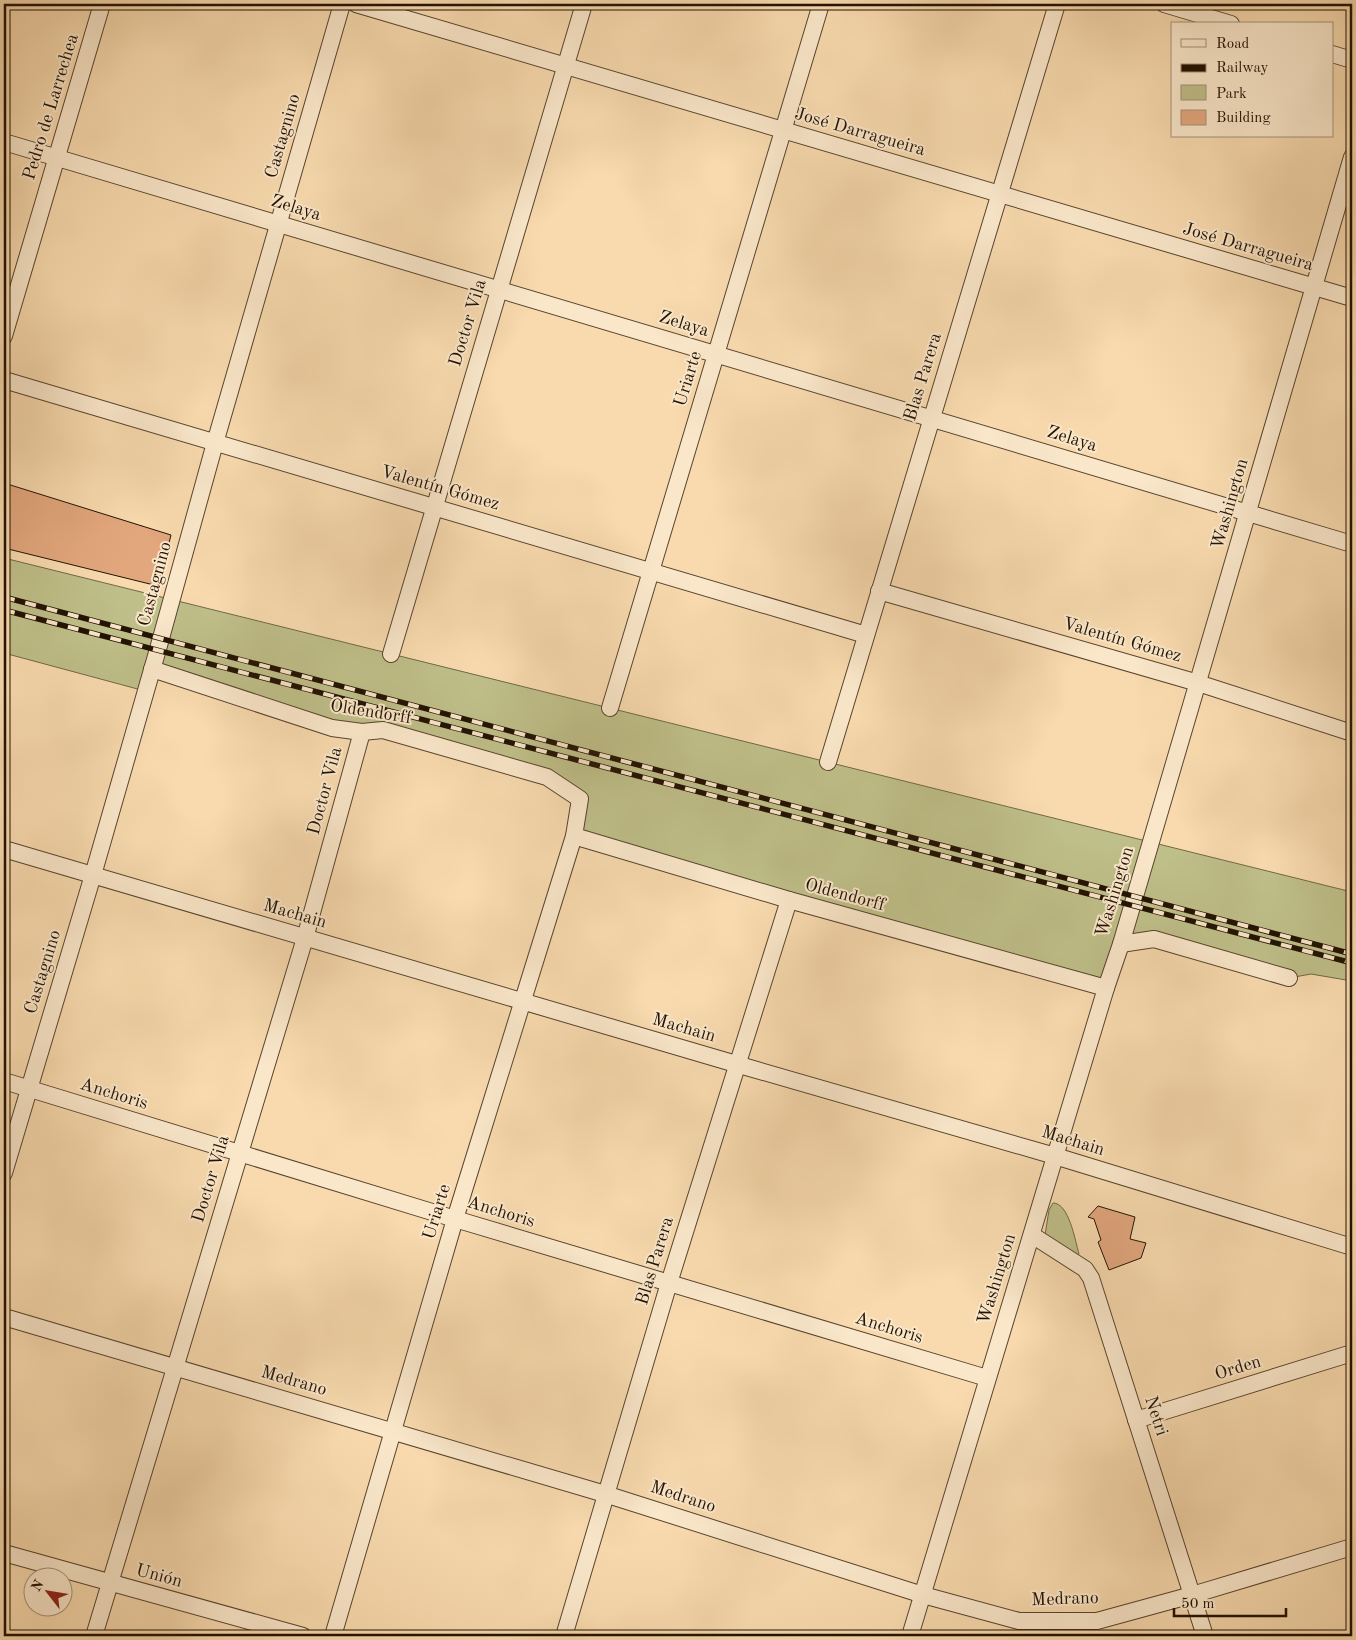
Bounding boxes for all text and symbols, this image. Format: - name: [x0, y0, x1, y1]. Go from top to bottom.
- legend: [1171, 22, 1334, 138]
- street label: Pedro de Larrechea: [20, 32, 82, 182]
- text: Road: [1216, 37, 1250, 52]
- text: Railway: [1216, 61, 1269, 76]
- text: Park: [1216, 87, 1247, 102]
- street label: Castagnino: [262, 92, 304, 180]
- street label: José Darragueira: [793, 105, 928, 159]
- text: Building: [1216, 111, 1271, 126]
- street label: Zelaya: [269, 192, 323, 224]
- street label: José Darragueira: [1181, 220, 1316, 274]
- street label: Doctor Vila: [446, 277, 490, 369]
- street label: Zelaya: [657, 308, 711, 340]
- street label: Blas Parera: [901, 331, 945, 423]
- street label: Uriarte: [671, 349, 705, 409]
- street label: Zelaya: [1045, 423, 1099, 455]
- street label: Washington: [1208, 456, 1252, 551]
- street label: Valentín Gómez: [379, 462, 501, 514]
- street label: Castagnino: [135, 540, 175, 628]
- street label: Valentín Gómez: [1061, 614, 1183, 666]
- street label: Oldendorff: [329, 697, 414, 728]
- street label: Doctor Vila: [305, 745, 345, 837]
- street label: Washington: [1093, 844, 1137, 939]
- street label: Oldendorff: [803, 876, 888, 915]
- street label: Machain: [261, 896, 329, 932]
- street label: Castagnino: [22, 928, 64, 1016]
- street label: Machain: [650, 1010, 718, 1046]
- street label: Anchoris: [78, 1075, 150, 1113]
- street label: Machain: [1039, 1123, 1107, 1159]
- street label: Doctor Vila: [189, 1133, 233, 1225]
- street label: Uriarte: [420, 1182, 454, 1242]
- street label: Anchoris: [465, 1193, 537, 1231]
- street label: Blas Parera: [633, 1215, 677, 1307]
- street label: Washington: [975, 1231, 1019, 1326]
- street label: Anchoris: [853, 1309, 925, 1347]
- street label: Orden: [1213, 1352, 1264, 1384]
- street label: Medrano: [259, 1363, 329, 1399]
- street label: Netri: [1141, 1394, 1171, 1438]
- street label: Medrano: [648, 1478, 718, 1516]
- street label: Unión: [134, 1561, 184, 1591]
- north arrow: [22, 1568, 72, 1618]
- text: N: [29, 1577, 47, 1594]
- scale bar: [1174, 1585, 1286, 1617]
- street label: Medrano: [1031, 1589, 1099, 1609]
- text: 50 m: [1181, 1597, 1215, 1612]

